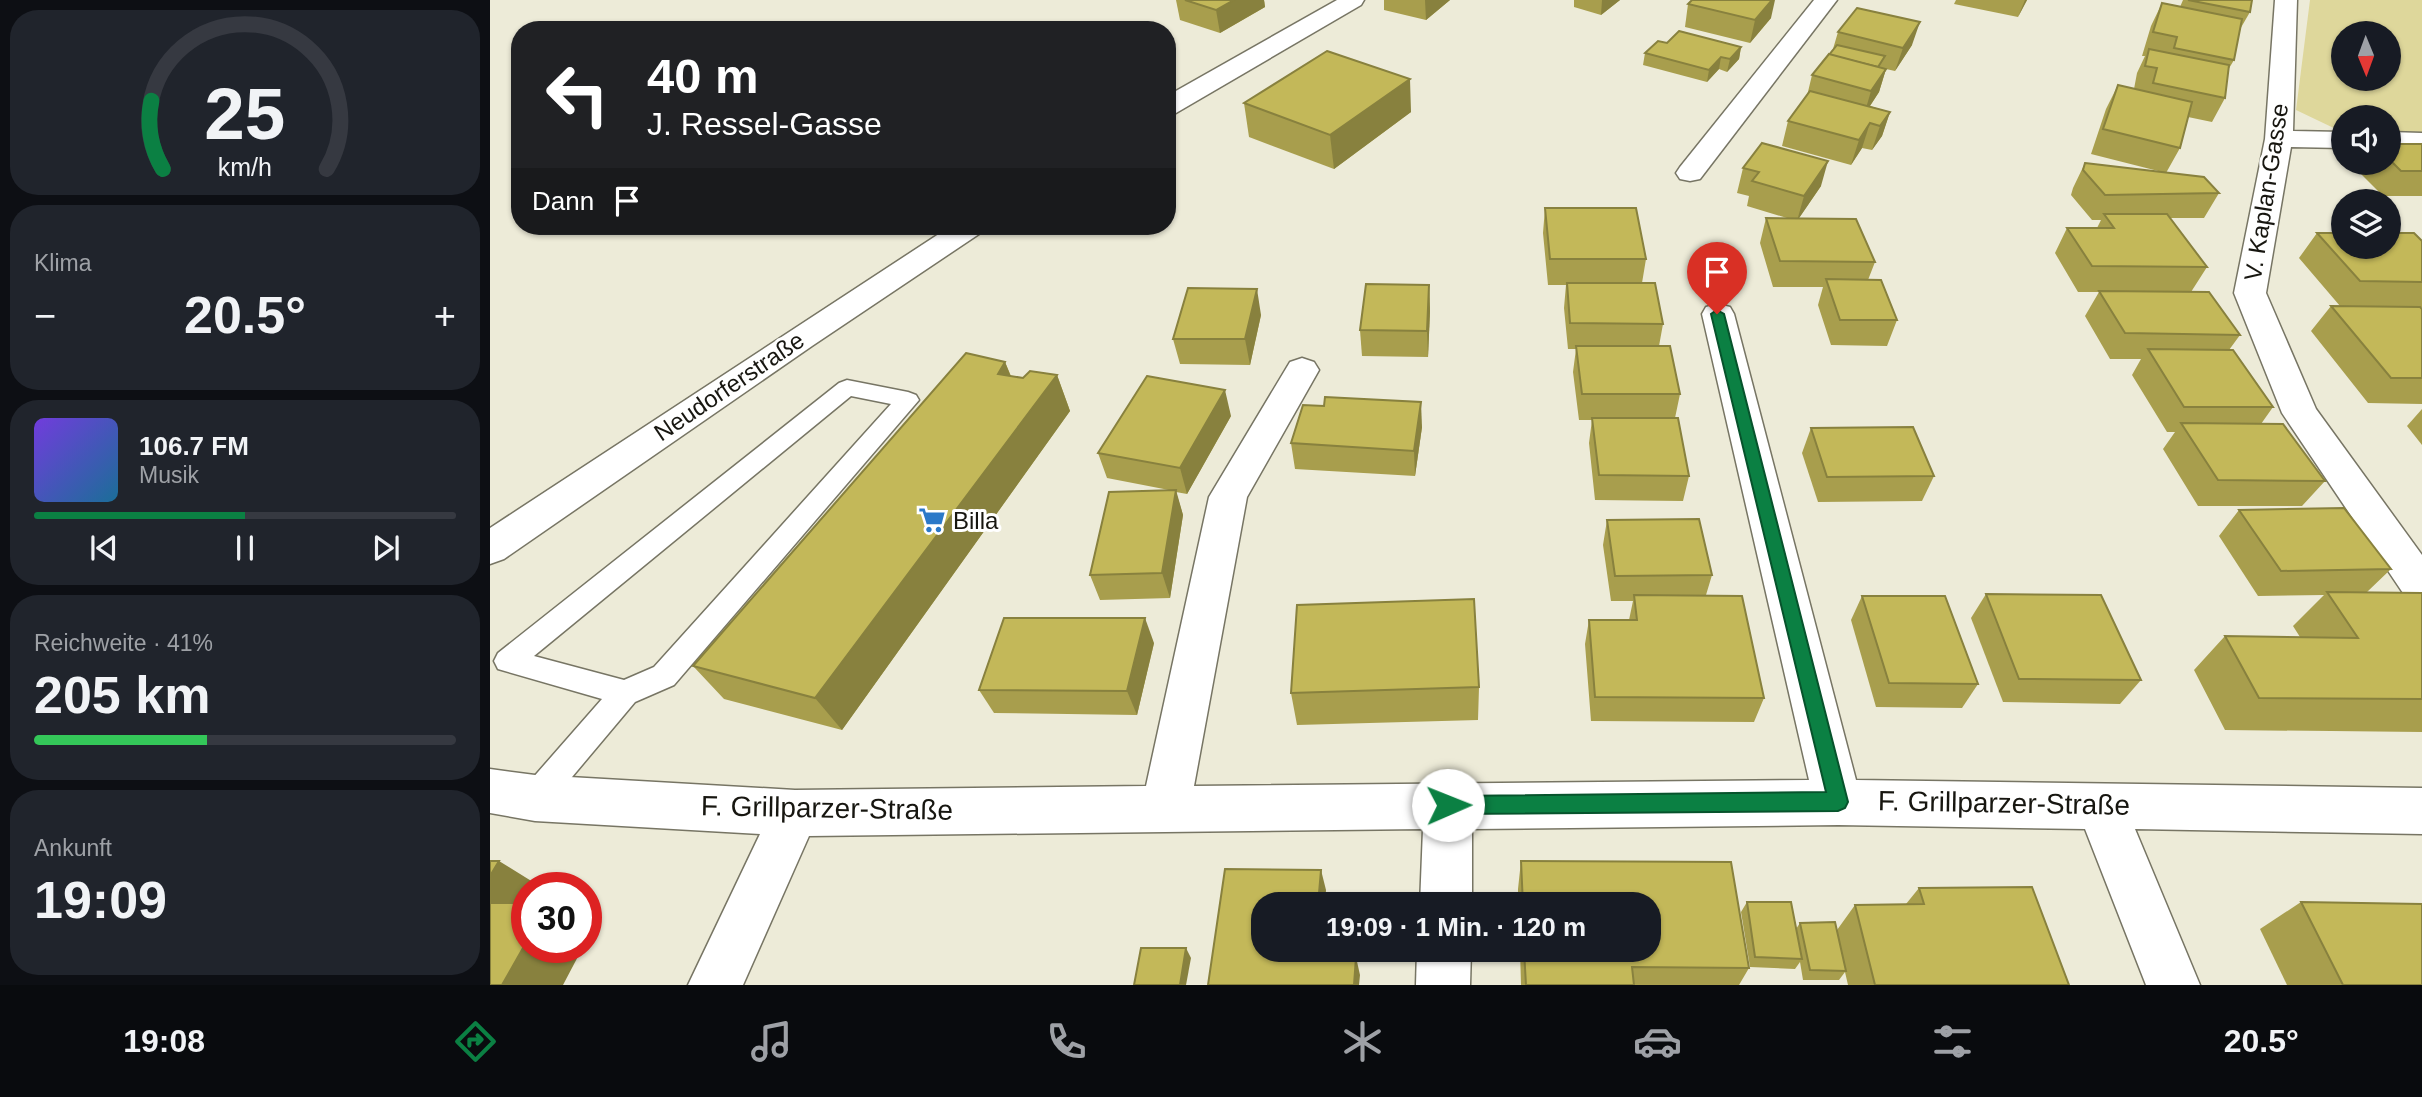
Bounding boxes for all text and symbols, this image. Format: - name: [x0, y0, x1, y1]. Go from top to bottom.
- north arrow: [2331, 21, 2401, 91]
- map controls: [2331, 21, 2401, 259]
- icon: left: [532, 49, 623, 140]
- text: 40 m: [647, 49, 759, 103]
- text: 25: [205, 73, 285, 154]
- street label: V. Kaplan-Gasse: [2239, 101, 2293, 283]
- button: sound: [2331, 105, 2401, 175]
- text: J. Ressel-Gasse: [647, 106, 882, 142]
- text: km/h: [218, 152, 272, 180]
- icon: arrive: [608, 182, 646, 220]
- text: Dann: [532, 186, 594, 216]
- button: layers: [2331, 189, 2401, 259]
- pin: [1687, 242, 1747, 314]
- text: Klima: [34, 250, 92, 276]
- icon: arrive: [1698, 253, 1736, 291]
- text: 20.5°: [184, 286, 306, 344]
- text: −: [34, 295, 56, 337]
- text: +: [434, 295, 456, 337]
- street label: Neudorferstraße: [649, 326, 809, 446]
- text: 106.7 FM: [139, 431, 249, 461]
- text: Musik: [139, 462, 199, 488]
- supermarket icon: Billa: [917, 505, 947, 535]
- place label: Billa: [953, 507, 999, 534]
- icon: previous: [85, 529, 123, 567]
- icon: pause: [226, 529, 264, 567]
- icon: next: [367, 529, 405, 567]
- text: Reichweite · 41%: [34, 630, 213, 656]
- text: 205 km: [34, 666, 210, 724]
- position arrow: [1411, 768, 1485, 842]
- street label: F. Grillparzer-Straße: [1878, 785, 2130, 821]
- street label: F. Grillparzer-Straße: [701, 790, 953, 826]
- text: Ankunft: [34, 835, 112, 861]
- text: 19:09: [34, 871, 167, 929]
- speed limit sign: 30: [511, 872, 602, 963]
- text: 19:09 · 1 Min. · 120 m: [1326, 912, 1586, 942]
- icon: directions: [451, 1017, 500, 1066]
- icon: music: [747, 1017, 796, 1066]
- icon: phone: [1042, 1017, 1091, 1066]
- icon: climate: [1338, 1017, 1387, 1066]
- icon: car: [1633, 1017, 1682, 1066]
- icon: filters: [1928, 1017, 1977, 1066]
- text: 19:08: [123, 1023, 205, 1059]
- text: 20.5°: [2224, 1023, 2299, 1059]

